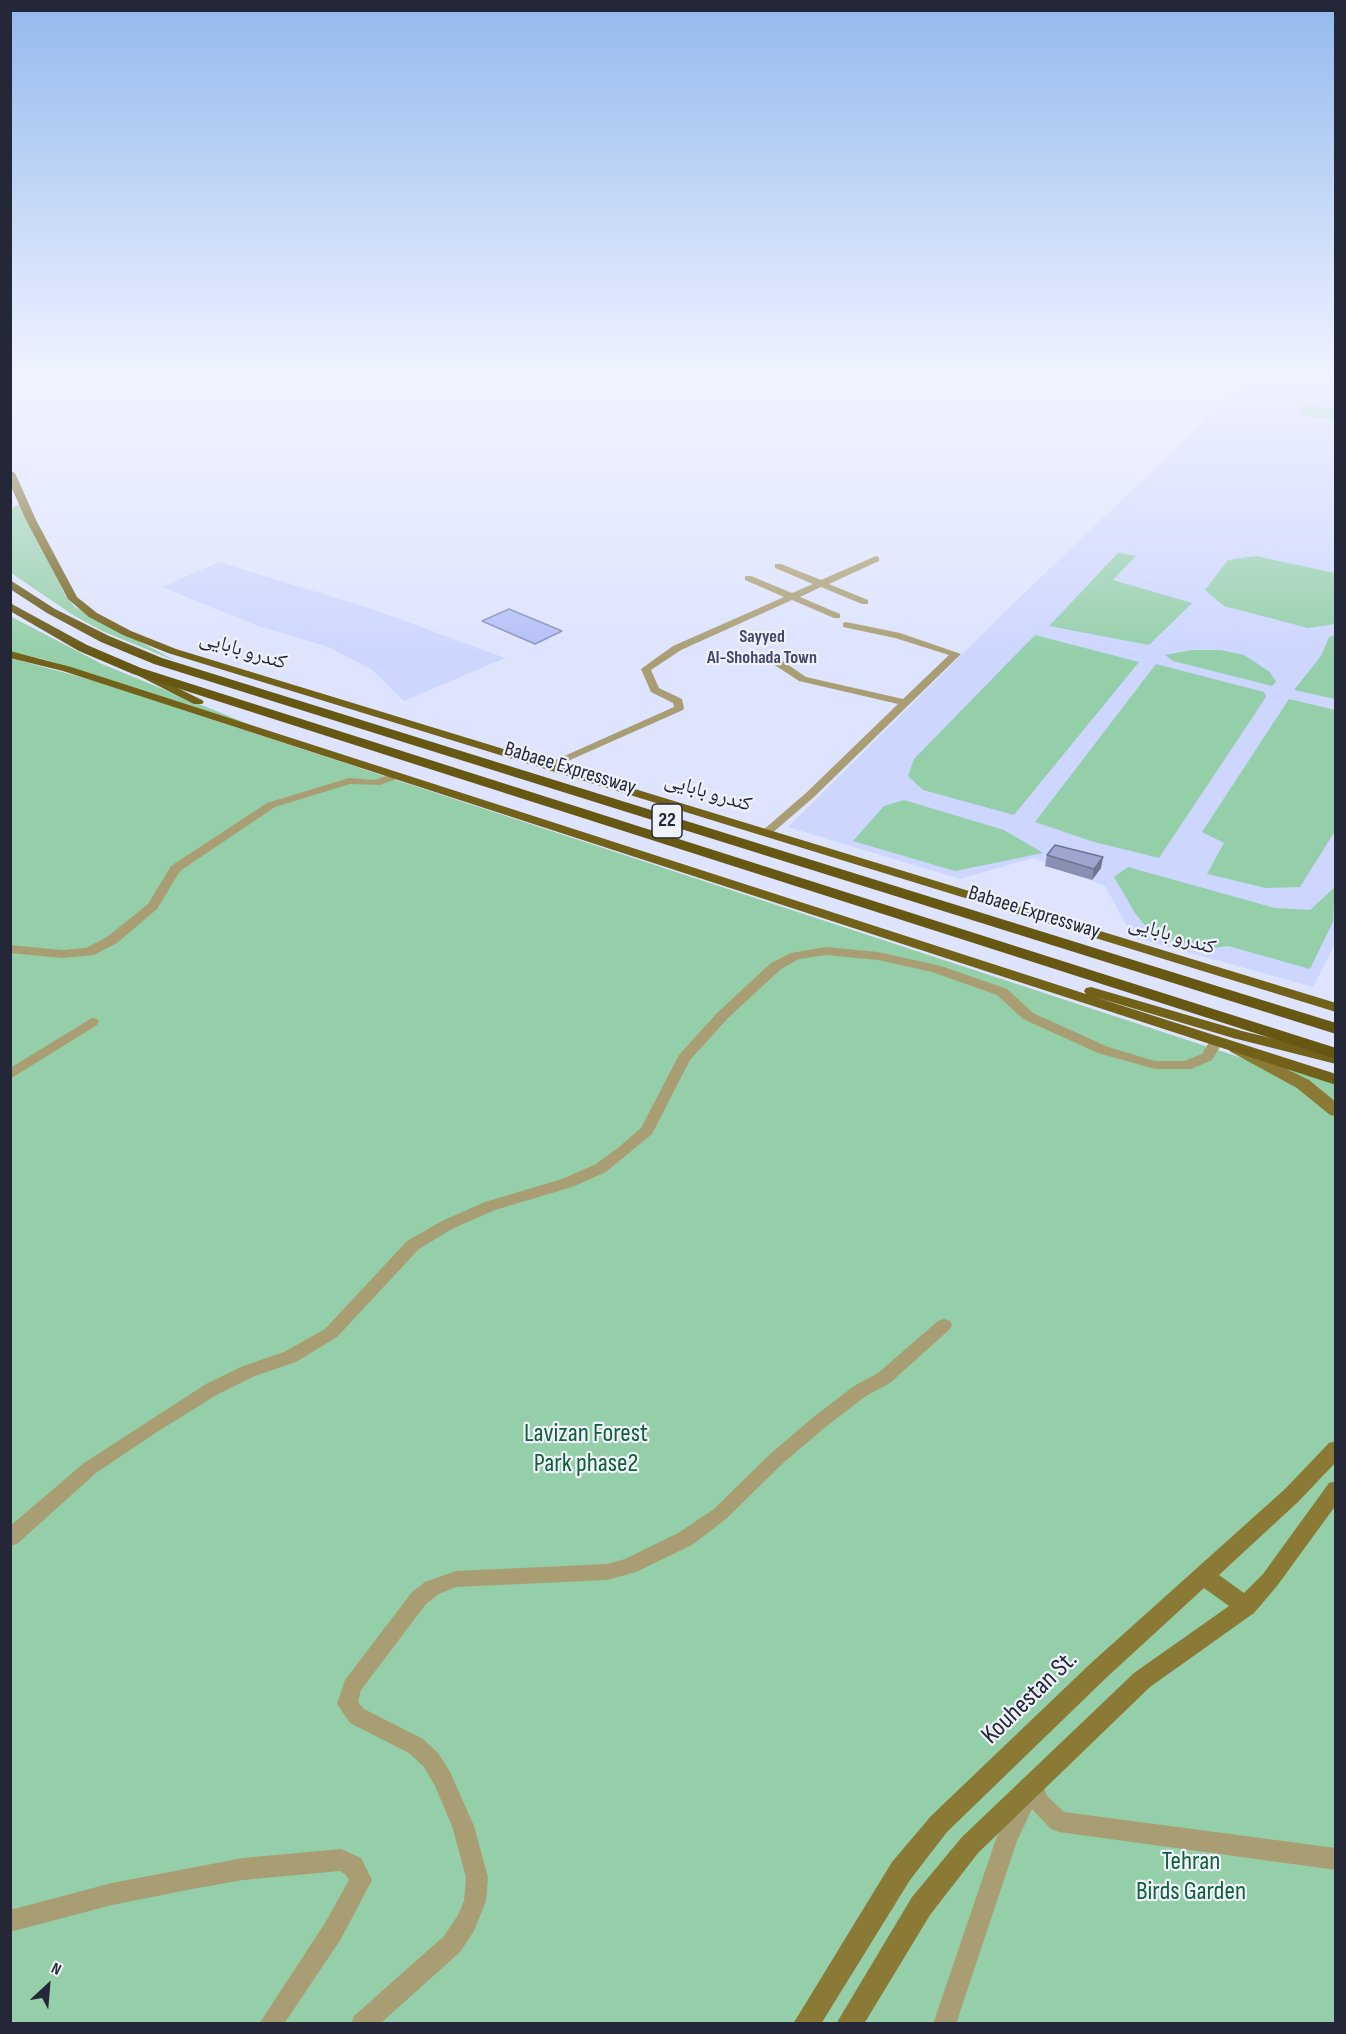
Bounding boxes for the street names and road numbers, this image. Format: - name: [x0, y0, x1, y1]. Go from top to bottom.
- street label: کندرو بابایی: [196, 626, 290, 676]
- street label: Babaee Expressway: [501, 737, 639, 801]
- street label: کندرو بابایی: [661, 768, 755, 818]
- road number: 22: [652, 804, 682, 838]
- street label: Babaee Expressway: [965, 881, 1103, 945]
- street label: کندرو بابایی: [1125, 911, 1219, 961]
- street label: Kouhestan St.: [976, 1645, 1084, 1751]

